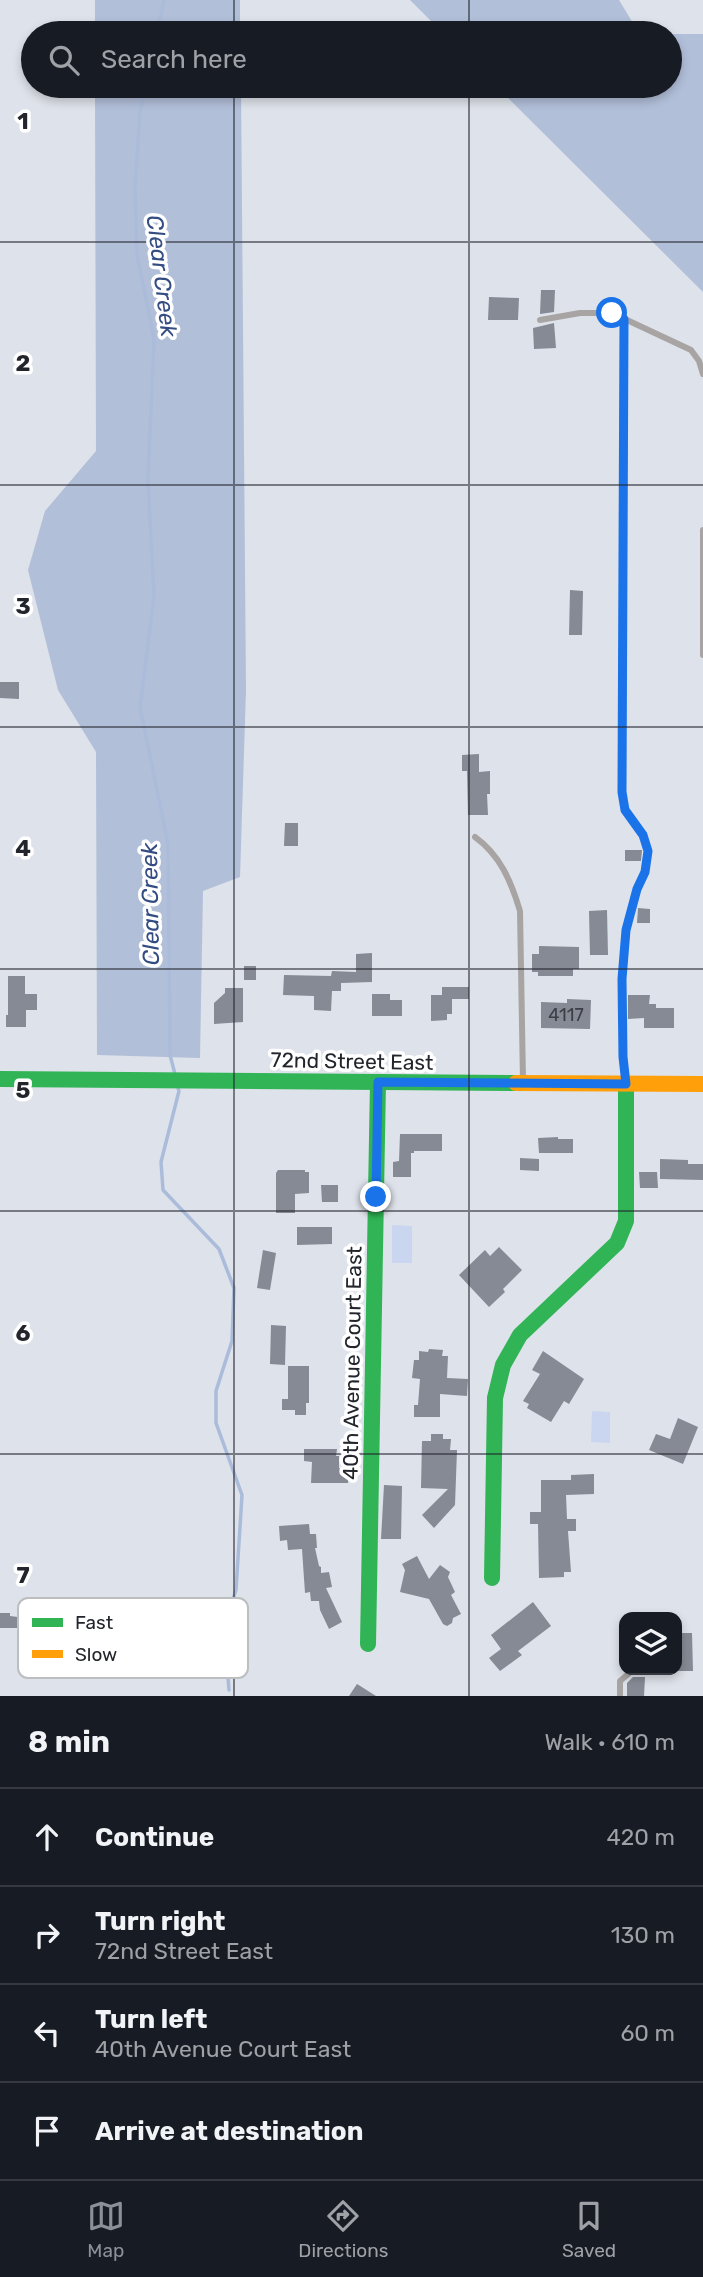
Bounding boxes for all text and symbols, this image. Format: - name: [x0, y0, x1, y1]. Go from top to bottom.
- search box: [21, 21, 682, 98]
- icon: search: [45, 41, 83, 79]
- text: Search here: [101, 44, 247, 75]
- text: 1: [17, 107, 29, 135]
- water label: Clear Creek: [141, 213, 184, 340]
- route start: [596, 297, 627, 328]
- text: 2: [16, 349, 30, 377]
- text: 3: [15, 592, 31, 620]
- text: 4: [15, 834, 31, 862]
- water label: Clear Creek: [135, 841, 165, 966]
- house number: 4117: [548, 1004, 584, 1026]
- street label: 72nd Street East: [271, 1047, 433, 1075]
- text: 5: [16, 1076, 31, 1104]
- route end: [360, 1181, 391, 1212]
- street label: 40th Avenue Court East: [337, 1246, 367, 1480]
- text: 6: [16, 1319, 31, 1347]
- text: 7: [16, 1561, 30, 1589]
- legend: [18, 1598, 248, 1678]
- text: Fast: [75, 1611, 114, 1634]
- map controls: [619, 1612, 682, 1675]
- button: layers: [619, 1612, 682, 1675]
- text: Slow: [75, 1643, 117, 1666]
- text: 8 min: [28, 1724, 110, 1760]
- text: Walk · 610 m: [544, 1728, 675, 1756]
- icon: ahead: [28, 1818, 66, 1856]
- text: Continue: [95, 1822, 214, 1853]
- text: 420 m: [607, 1823, 675, 1851]
- text: Turn right: [95, 1906, 225, 1937]
- icon: right: [28, 1916, 66, 1954]
- text: 130 m: [611, 1921, 675, 1949]
- text: 72nd Street East: [95, 1937, 273, 1965]
- text: Turn left: [95, 2004, 207, 2035]
- icon: left: [28, 2014, 66, 2052]
- text: 60 m: [620, 2019, 675, 2047]
- text: 40th Avenue Court East: [95, 2035, 351, 2063]
- icon: arrive: [28, 2112, 66, 2150]
- text: Arrive at destination: [95, 2116, 363, 2147]
- tab: Map: [87, 2197, 125, 2262]
- tab: Directions: [298, 2197, 388, 2262]
- tab: Saved: [562, 2197, 616, 2262]

